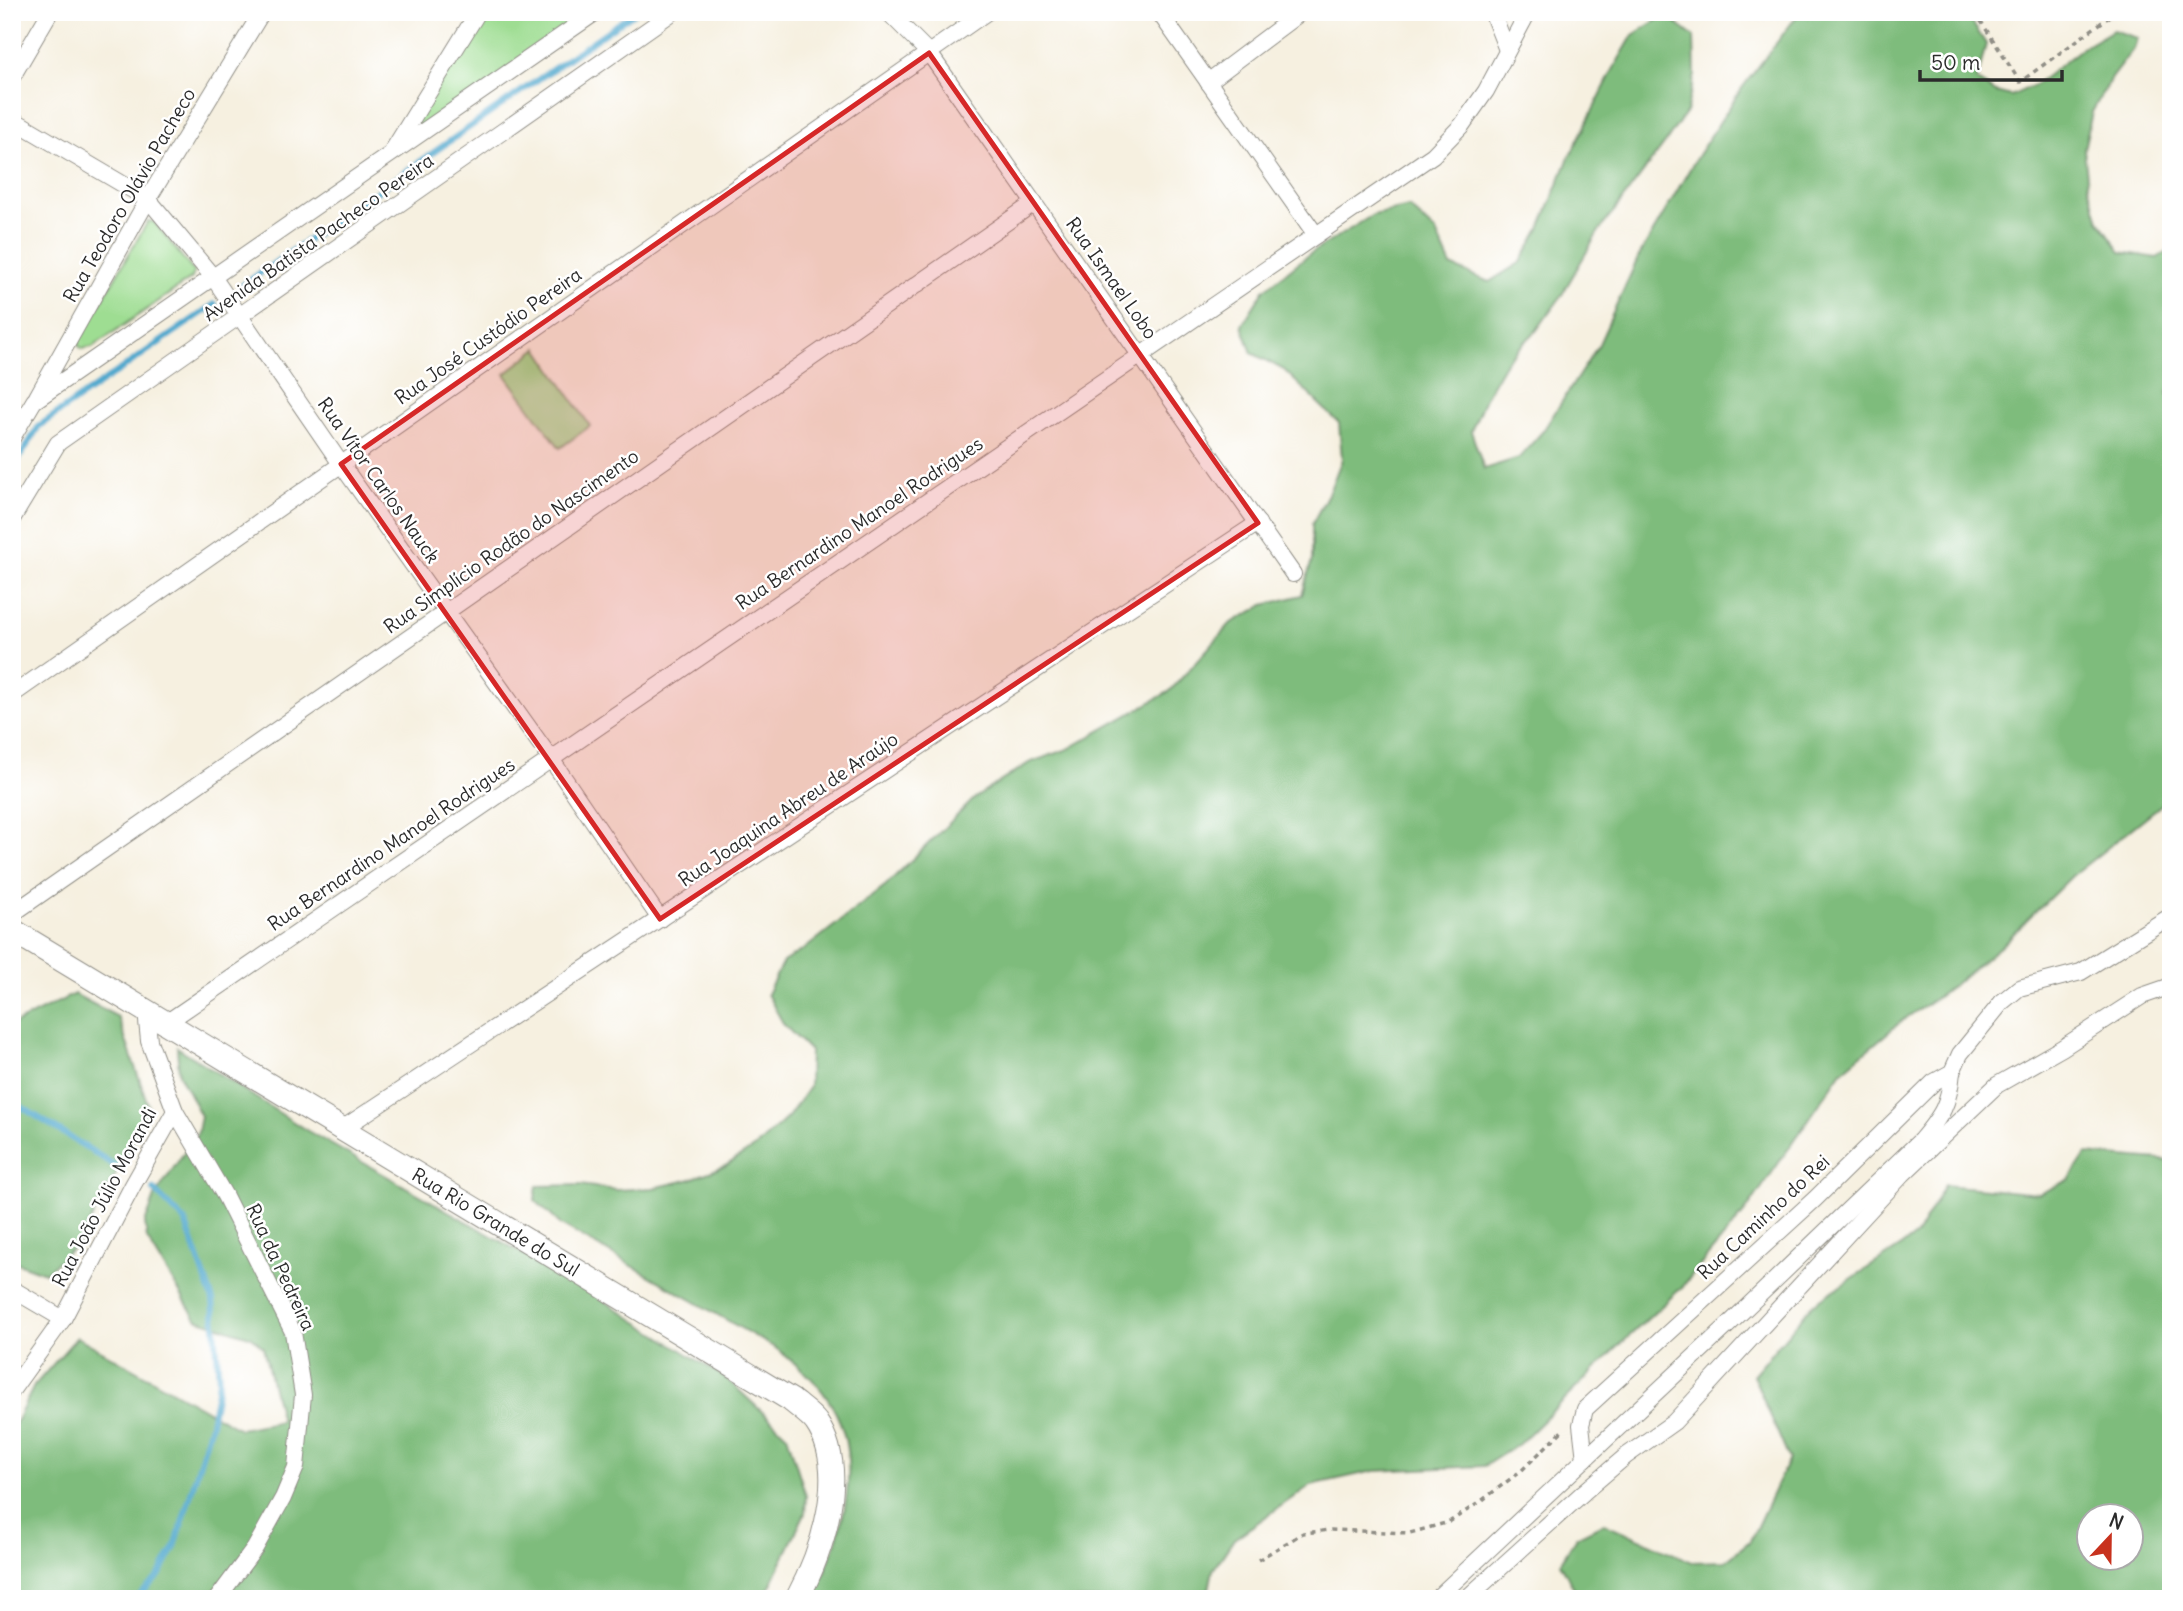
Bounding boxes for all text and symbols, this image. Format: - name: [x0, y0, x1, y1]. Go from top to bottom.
- scale bar: [1920, 38, 2062, 82]
- text: 50 m: [1931, 49, 1980, 76]
- street label: Rua Teodoro Olávio Pacheco: [58, 83, 200, 307]
- street label: Avenida Batista Pacheco Pereira: [198, 148, 438, 326]
- street label: Rua Ismael Lobo: [1061, 212, 1163, 344]
- street label: Rua José Custódio Pereira: [390, 262, 586, 410]
- street label: Rua Vítor Carlos Nauck: [313, 392, 446, 568]
- street label: Rua Bernardino Manoel Rodrigues: [731, 431, 987, 615]
- street label: Rua Simplício Rodão do Nascimento: [379, 444, 643, 638]
- street label: Rua Joaquina Abreu de Araújo: [674, 726, 902, 892]
- street label: Rua Bernardino Manoel Rodrigues: [263, 752, 519, 936]
- street label: Rua João Júlio Morandi: [47, 1103, 161, 1291]
- street label: Rua Caminho do Rei: [1692, 1150, 1834, 1284]
- street label: Rua Rio Grande do Sul: [408, 1162, 584, 1282]
- street label: Rua da Pedreira: [241, 1200, 321, 1334]
- north arrow: [2074, 1502, 2144, 1572]
- text: N: [2106, 1508, 2127, 1535]

